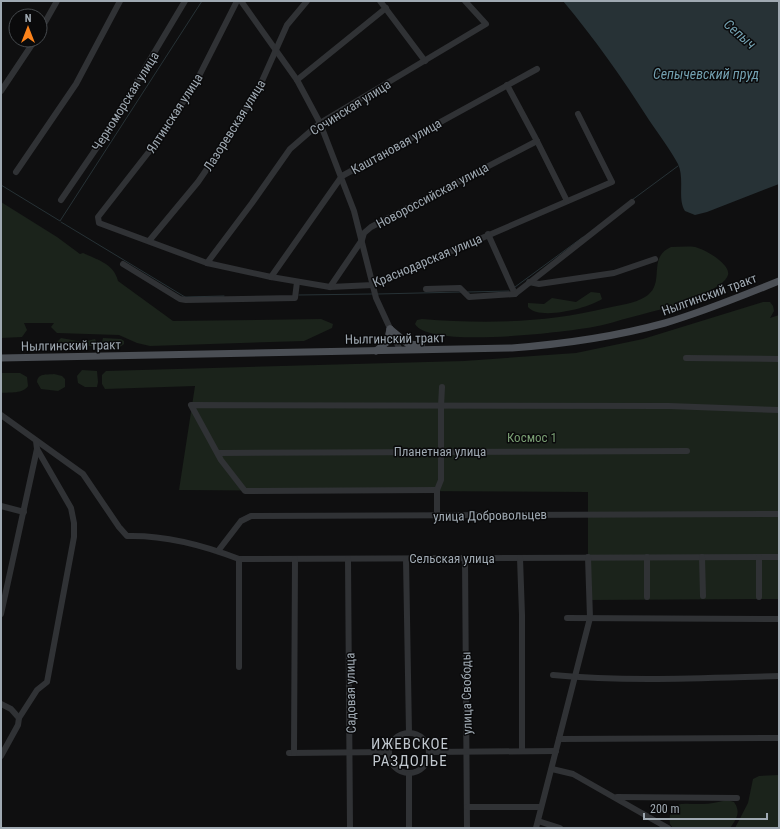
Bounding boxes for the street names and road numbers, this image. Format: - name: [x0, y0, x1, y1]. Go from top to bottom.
- street label: Черноморская улица: [89, 49, 162, 154]
- street label: Ялтинская улица: [143, 71, 206, 156]
- street label: Лазоревская улица: [200, 77, 269, 174]
- street label: Сочинская улица: [307, 77, 393, 138]
- street label: Каштановая улица: [348, 115, 444, 177]
- street label: Новороссийская улица: [374, 159, 491, 231]
- street label: Краснодарская улица: [370, 231, 484, 290]
- street label: Нылгинский тракт: [660, 270, 759, 319]
- street label: Нылгинский тракт: [345, 330, 446, 347]
- street label: Нылгинский тракт: [21, 337, 122, 354]
- street label: Планетная улица: [394, 444, 486, 459]
- street label: улица Добровольцев: [433, 507, 547, 524]
- street label: Сельская улица: [409, 551, 495, 566]
- street label: улица Свободы: [458, 651, 475, 735]
- street label: Садовая улица: [342, 653, 359, 733]

